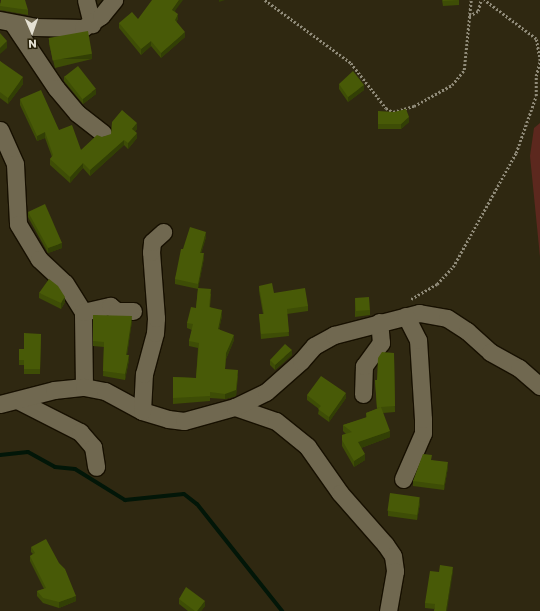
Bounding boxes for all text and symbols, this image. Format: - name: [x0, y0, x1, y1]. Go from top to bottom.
- north arrow: [12, 12, 52, 52]
- text: N: [28, 36, 37, 52]

